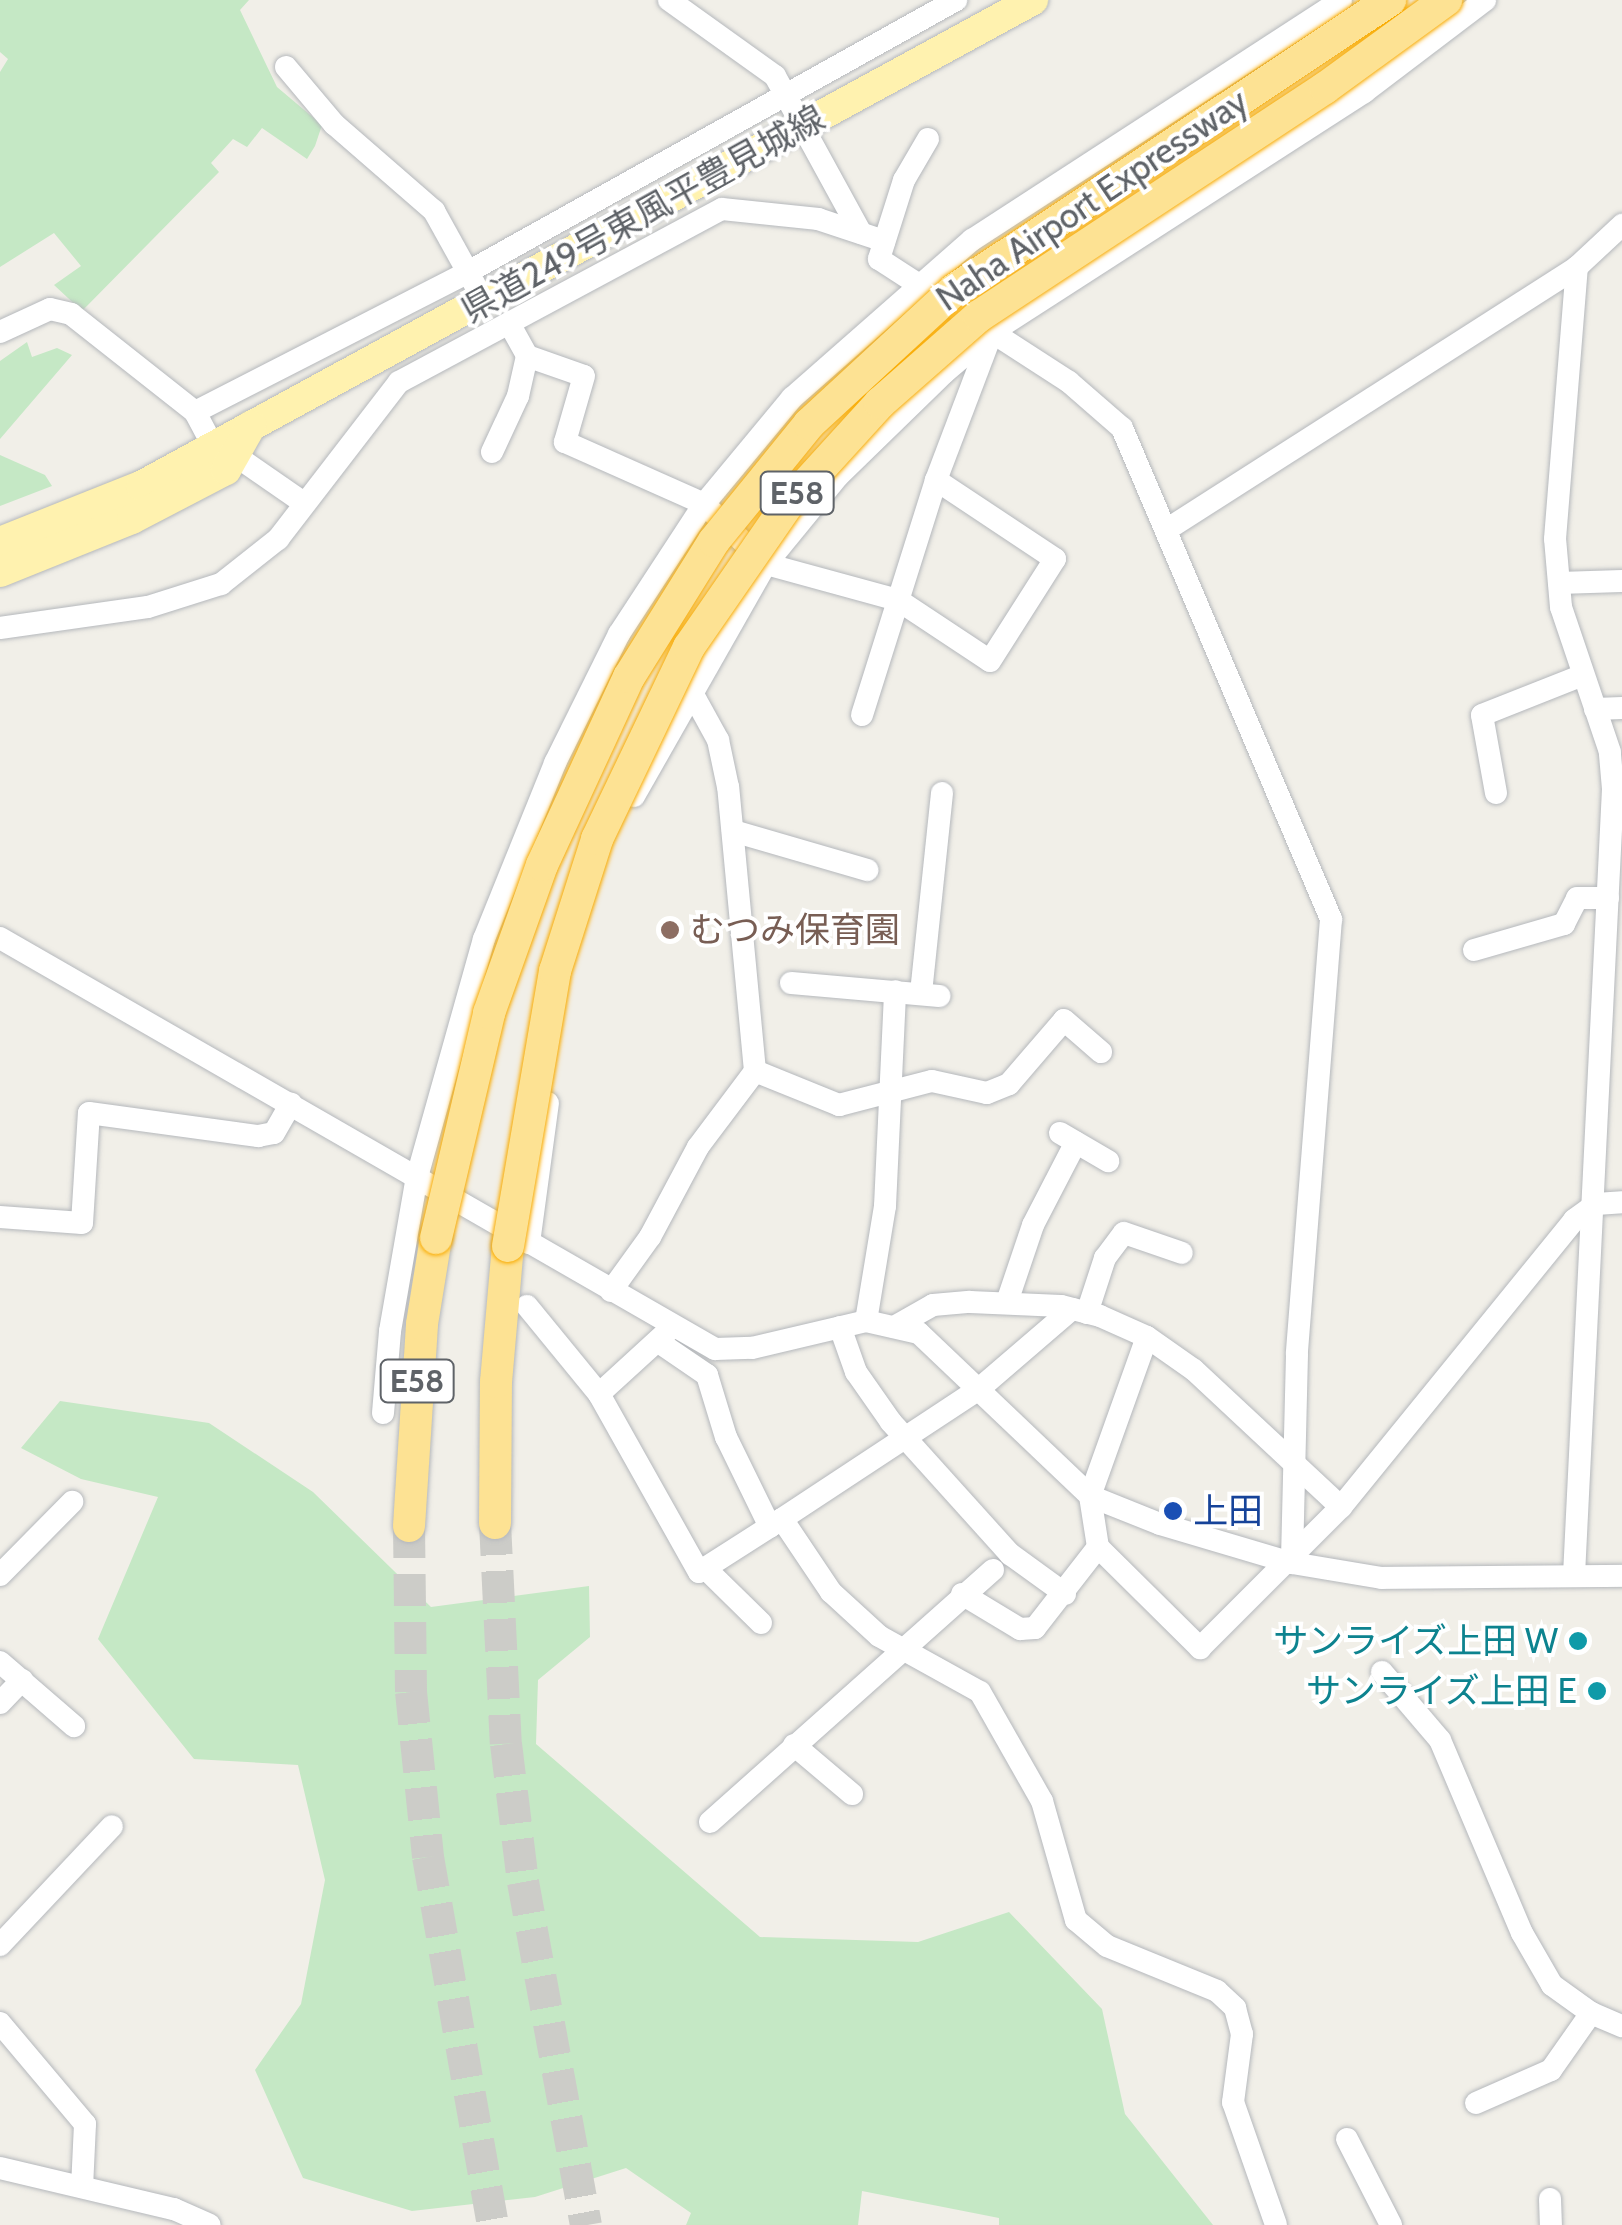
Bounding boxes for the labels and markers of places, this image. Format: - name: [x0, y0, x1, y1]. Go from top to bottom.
- place label: むつみ保育園: [690, 909, 900, 951]
- marker: むつみ保育園: [659, 919, 681, 941]
- place label: 上田: [1193, 1490, 1263, 1532]
- marker: 上田: [1162, 1500, 1184, 1522]
- place label: サンライズ上田 W: [1272, 1620, 1558, 1662]
- marker: サンライズ上田 W: [1567, 1630, 1589, 1652]
- place label: サンライズ上田 E: [1305, 1670, 1577, 1712]
- marker: サンライズ上田 E: [1586, 1680, 1608, 1702]

